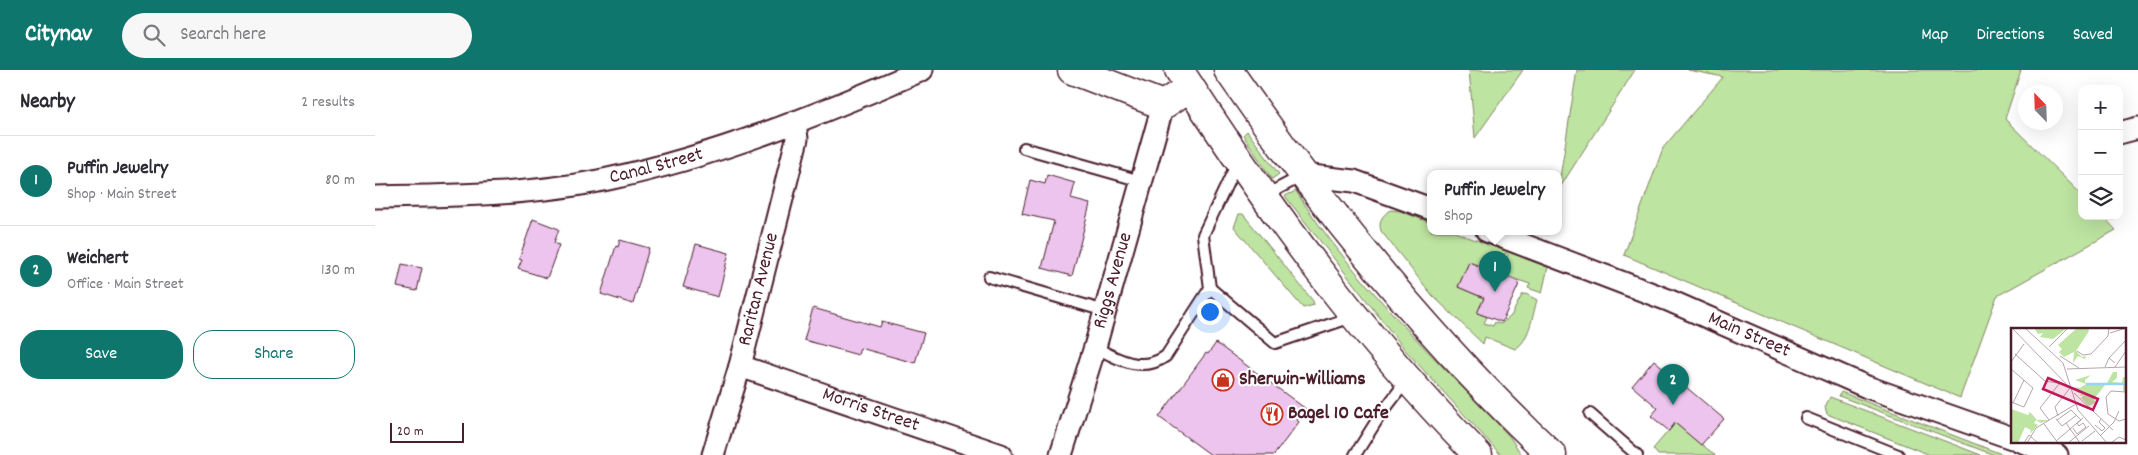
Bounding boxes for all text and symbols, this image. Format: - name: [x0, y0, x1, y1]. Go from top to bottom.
- search box: [122, 13, 472, 58]
- text: Citynav: [25, 18, 92, 52]
- icon: search: [140, 21, 168, 49]
- text: Search here: [180, 22, 266, 49]
- text: Map: [1921, 23, 1948, 48]
- text: Directions: [1976, 23, 2045, 48]
- text: Saved: [2073, 23, 2113, 48]
- north arrow: [2018, 85, 2063, 130]
- map controls: [2078, 85, 2123, 220]
- button: +: [2078, 85, 2123, 130]
- text: Nearby: [20, 88, 75, 118]
- text: 2 results: [301, 91, 355, 114]
- button: −: [2078, 130, 2123, 175]
- street label: Canal Street: [607, 141, 707, 192]
- text: Puffin Jewelry: [67, 156, 168, 183]
- text: 1: [34, 169, 38, 192]
- text: 80 m: [325, 169, 355, 192]
- popup: [1427, 170, 1562, 235]
- button: layers: [2078, 175, 2123, 220]
- text: Puffin Jewelry: [1444, 178, 1545, 205]
- text: Shop · Main Street: [67, 183, 177, 206]
- text: Shop: [1444, 205, 1473, 228]
- street label: Riggs Avenue: [1087, 229, 1140, 332]
- street label: Raritan Avenue: [732, 230, 787, 349]
- text: Weichert: [67, 246, 129, 273]
- pin: 1: [1479, 251, 1511, 292]
- text: 2: [33, 259, 40, 282]
- text: 130 m: [321, 259, 355, 282]
- text: Office · Main Street: [67, 273, 184, 296]
- your location: [1197, 299, 1223, 325]
- street label: Main Street: [1703, 305, 1795, 366]
- inset map: [2011, 328, 2125, 442]
- button: Save: [20, 330, 183, 379]
- button: Share: [193, 330, 355, 379]
- pin: 2: [1657, 364, 1689, 405]
- place label: Sherwin-Williams: [1239, 366, 1366, 394]
- shop icon: Sherwin-Williams: [1211, 368, 1235, 392]
- street label: Morris Street: [818, 381, 923, 440]
- place label: Bagel 10 Cafe: [1288, 400, 1389, 428]
- restaurant icon: Bagel 10 Cafe: [1260, 402, 1284, 426]
- scale bar: [390, 420, 464, 443]
- text: 20 m: [397, 422, 424, 442]

